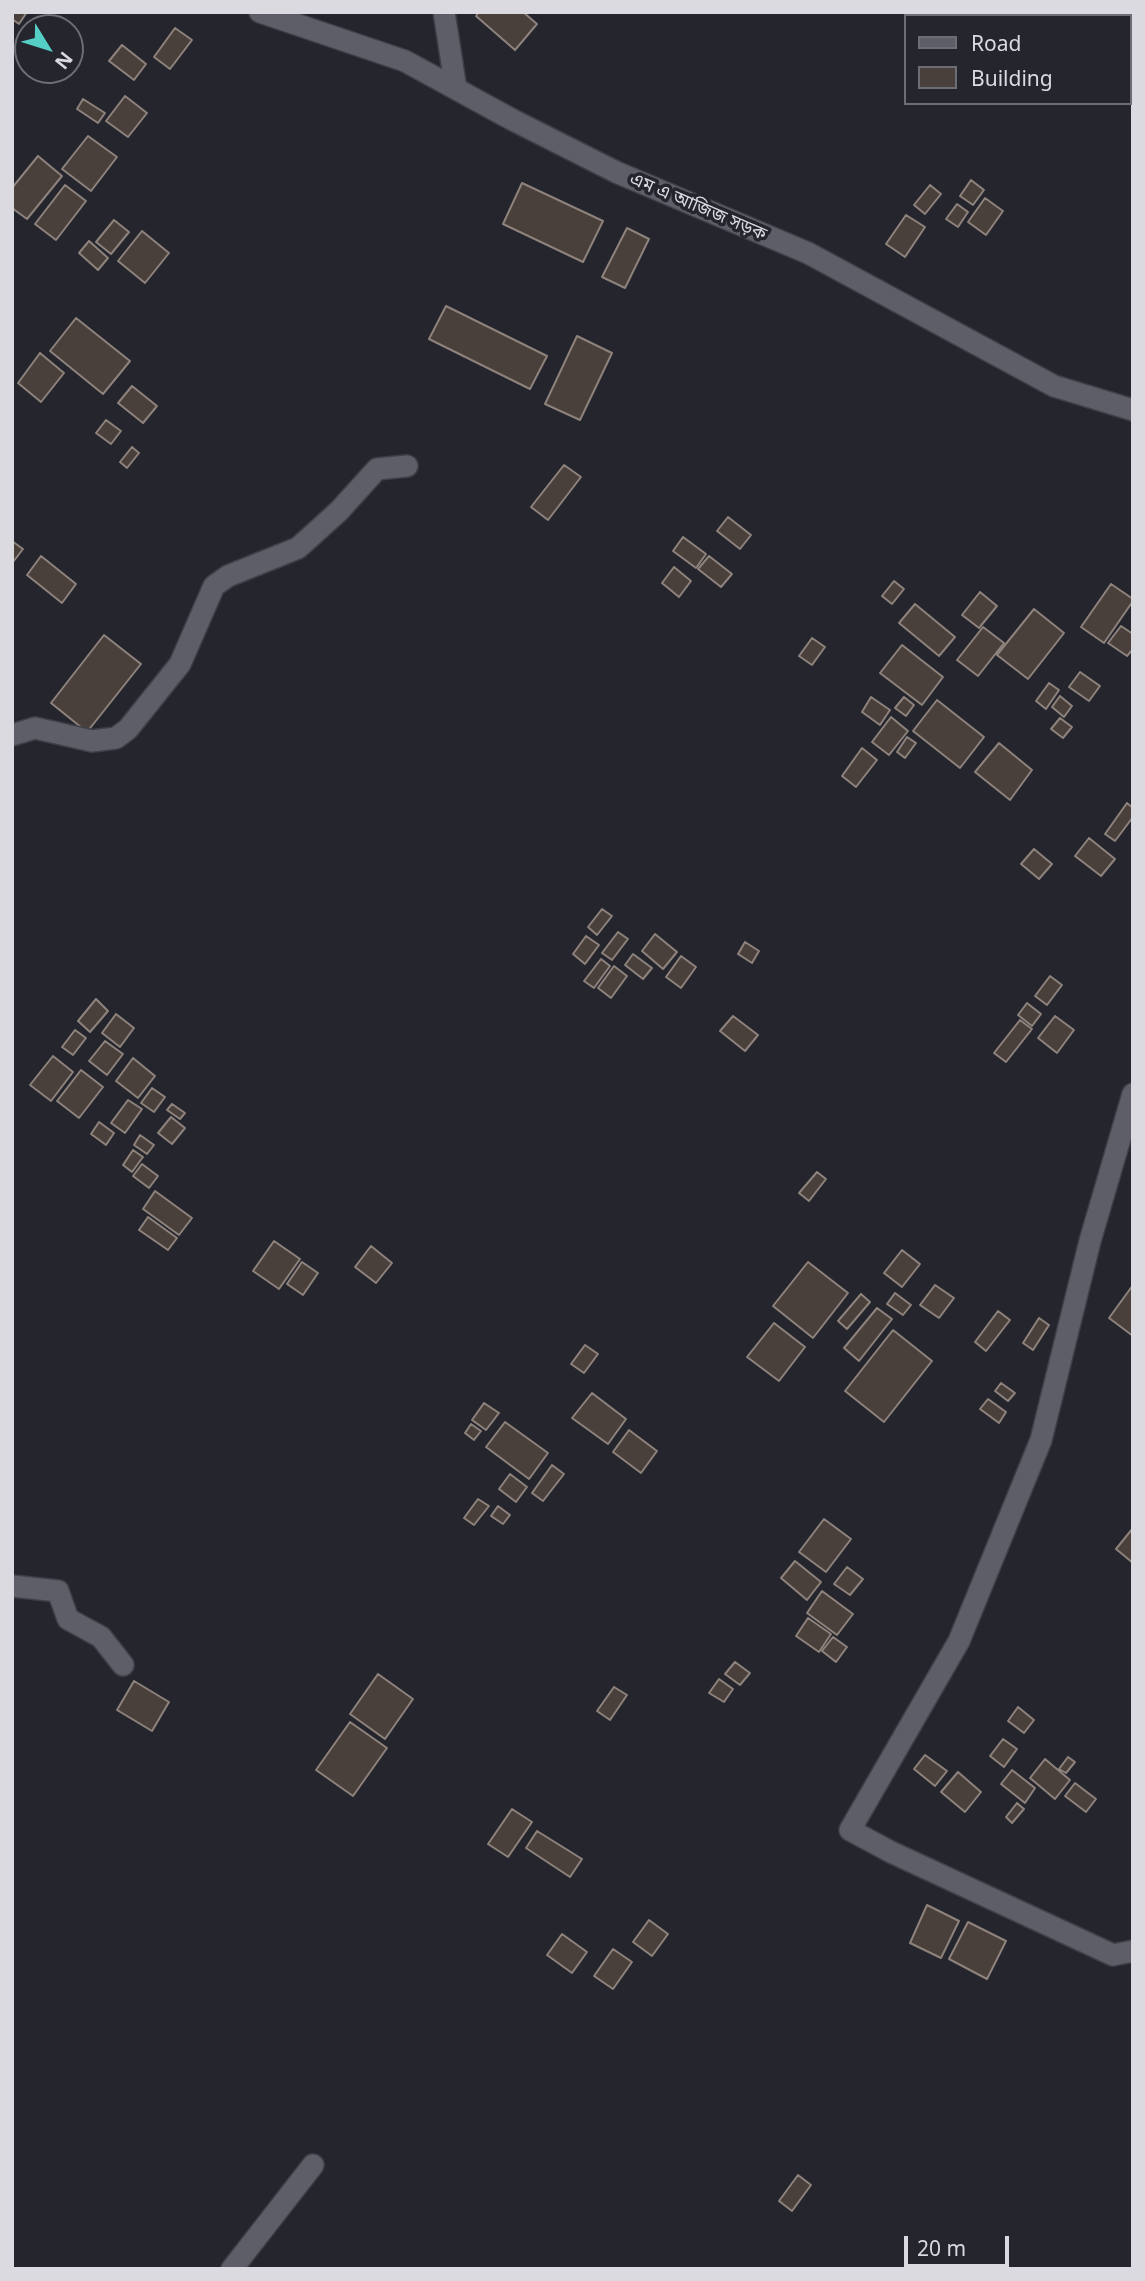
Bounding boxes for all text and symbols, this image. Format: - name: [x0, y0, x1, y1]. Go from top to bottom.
- north arrow: [14, 14, 84, 84]
- legend: [904, 14, 1131, 105]
- text: Road: [971, 29, 1021, 57]
- text: N: [49, 47, 79, 75]
- text: Building: [971, 64, 1053, 92]
- street label: এম এ আজিজ সড়ক: [626, 168, 770, 246]
- scale bar: [907, 2222, 1012, 2266]
- text: 20 m: [917, 2234, 966, 2262]

